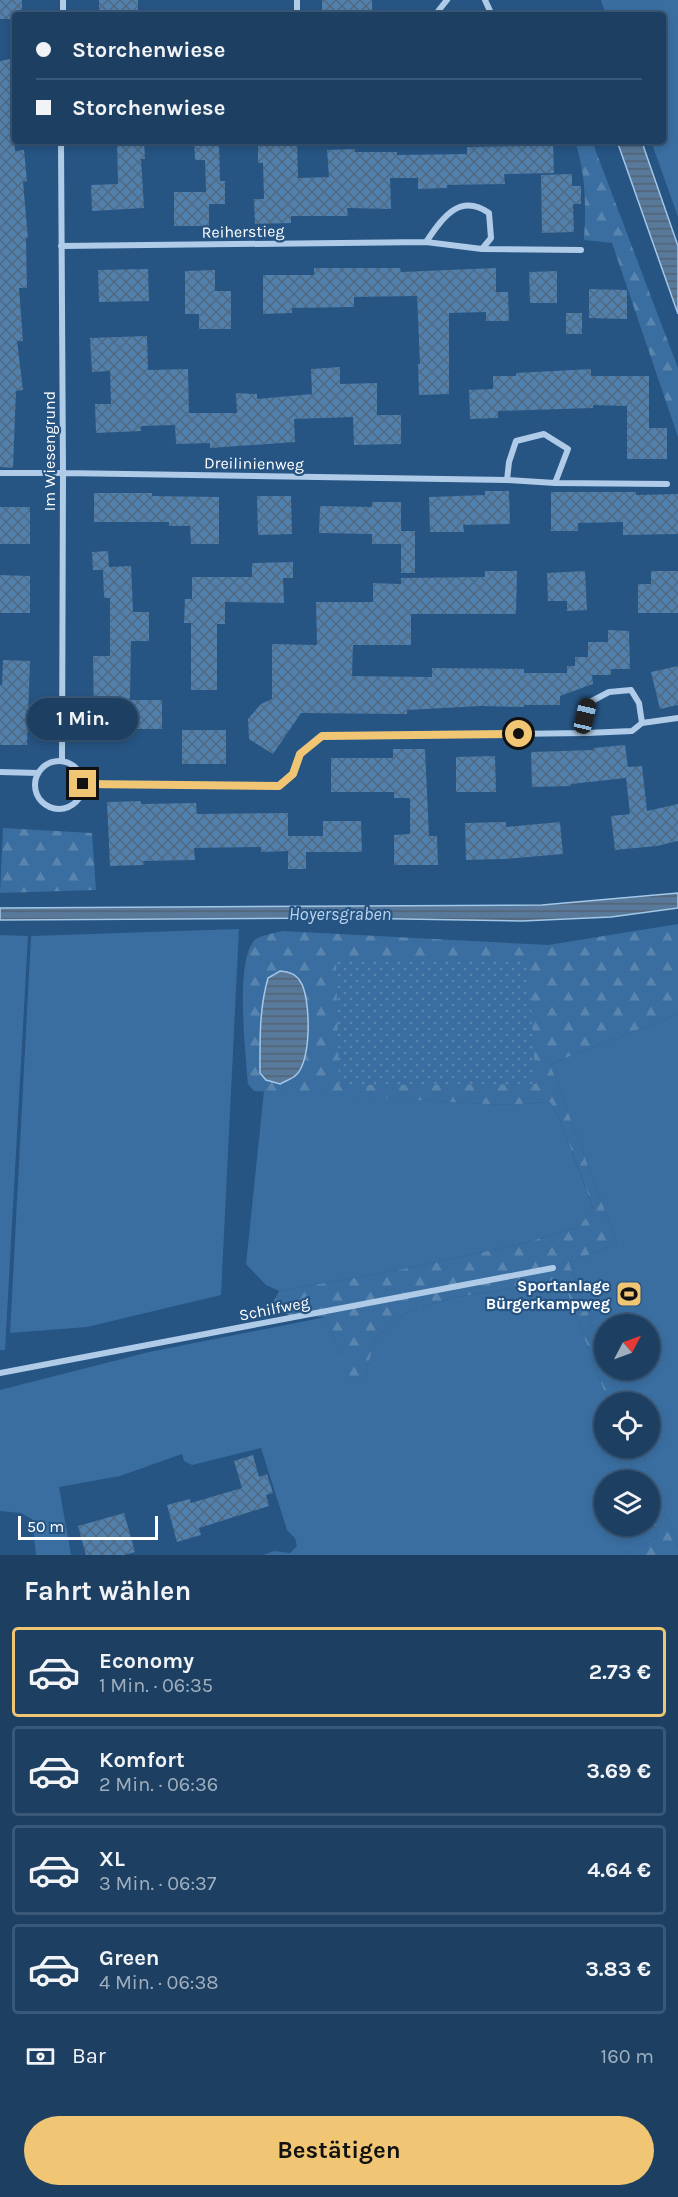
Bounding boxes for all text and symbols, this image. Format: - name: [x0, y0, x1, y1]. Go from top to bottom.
- text: Storchenwiese: [72, 37, 225, 63]
- text: Storchenwiese: [72, 95, 225, 121]
- street label: Reiherstieg: [201, 221, 285, 242]
- street label: Im Wiesengrund: [40, 391, 59, 511]
- street label: Dreilinienweg: [204, 453, 304, 474]
- car: [572, 696, 598, 736]
- callout: 1 Min.: [28, 697, 138, 739]
- text: 1 Min.: [56, 707, 109, 730]
- route start: [505, 720, 532, 747]
- route end: [69, 770, 96, 797]
- water label: Hoyersgraben: [289, 903, 391, 925]
- place label: Sportanlage Bürgerkampweg: [486, 1276, 610, 1313]
- sports icon: Sportanlage Bürgerkampweg: [614, 1279, 644, 1309]
- street label: Schilfweg: [237, 1292, 311, 1325]
- north arrow: [594, 1314, 660, 1380]
- map controls: [594, 1314, 660, 1536]
- button: locate: [594, 1392, 660, 1458]
- button: layers: [594, 1470, 660, 1536]
- scale bar: [18, 1513, 158, 1540]
- text: 50 m: [27, 1517, 64, 1536]
- text: Fahrt wählen: [24, 1575, 191, 1607]
- icon: car: [27, 1645, 81, 1699]
- text: Economy: [99, 1648, 194, 1674]
- text: 2.73 €: [589, 1659, 651, 1685]
- text: 1 Min. · 06:35: [99, 1674, 213, 1697]
- icon: car: [27, 1744, 81, 1798]
- text: Komfort: [99, 1747, 185, 1773]
- text: 3.69 €: [586, 1758, 651, 1784]
- text: 2 Min. · 06:36: [99, 1773, 218, 1796]
- icon: car: [27, 1843, 81, 1897]
- text: XL: [99, 1846, 125, 1872]
- text: 4.64 €: [587, 1857, 651, 1883]
- text: 3 Min. · 06:37: [99, 1872, 216, 1895]
- icon: car: [27, 1942, 81, 1996]
- text: Green: [99, 1945, 160, 1971]
- text: 3.83 €: [585, 1956, 651, 1982]
- text: 4 Min. · 06:38: [99, 1971, 219, 1994]
- icon: cash: [24, 2040, 57, 2073]
- text: Bar: [72, 2043, 106, 2069]
- text: 160 m: [601, 2045, 654, 2068]
- button: Bestätigen: [24, 2116, 654, 2185]

